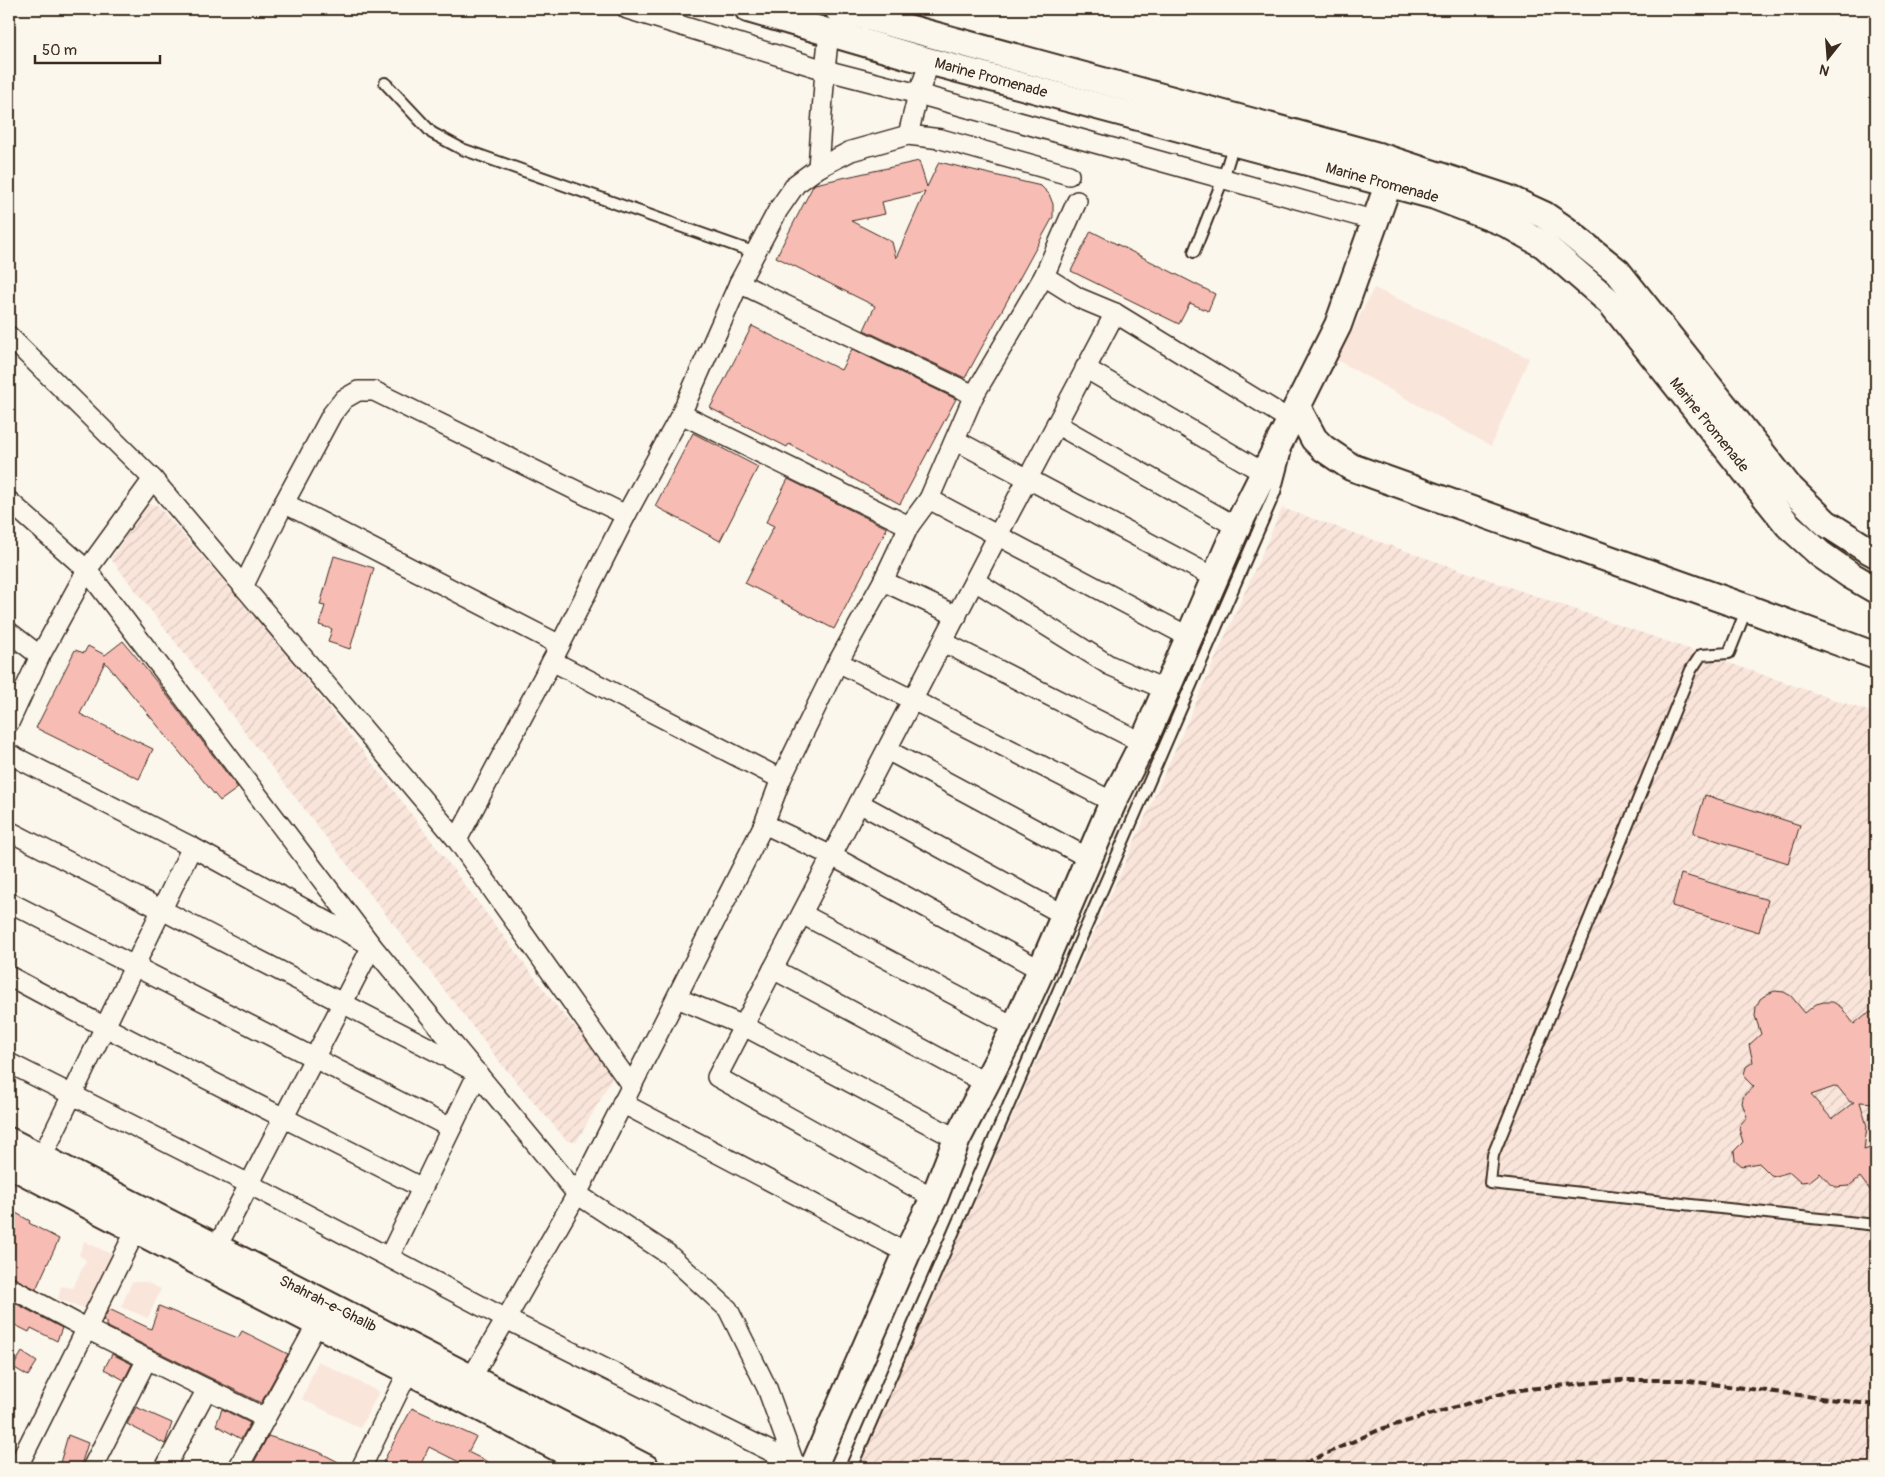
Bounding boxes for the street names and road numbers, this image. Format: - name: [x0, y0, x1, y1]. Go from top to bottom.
- street label: Marine Promenade: [932, 54, 1050, 102]
- street label: Marine Promenade: [1323, 159, 1441, 207]
- street label: Marine Promenade: [1665, 374, 1753, 477]
- street label: Shahrah-e-Ghalib: [276, 1271, 380, 1337]

